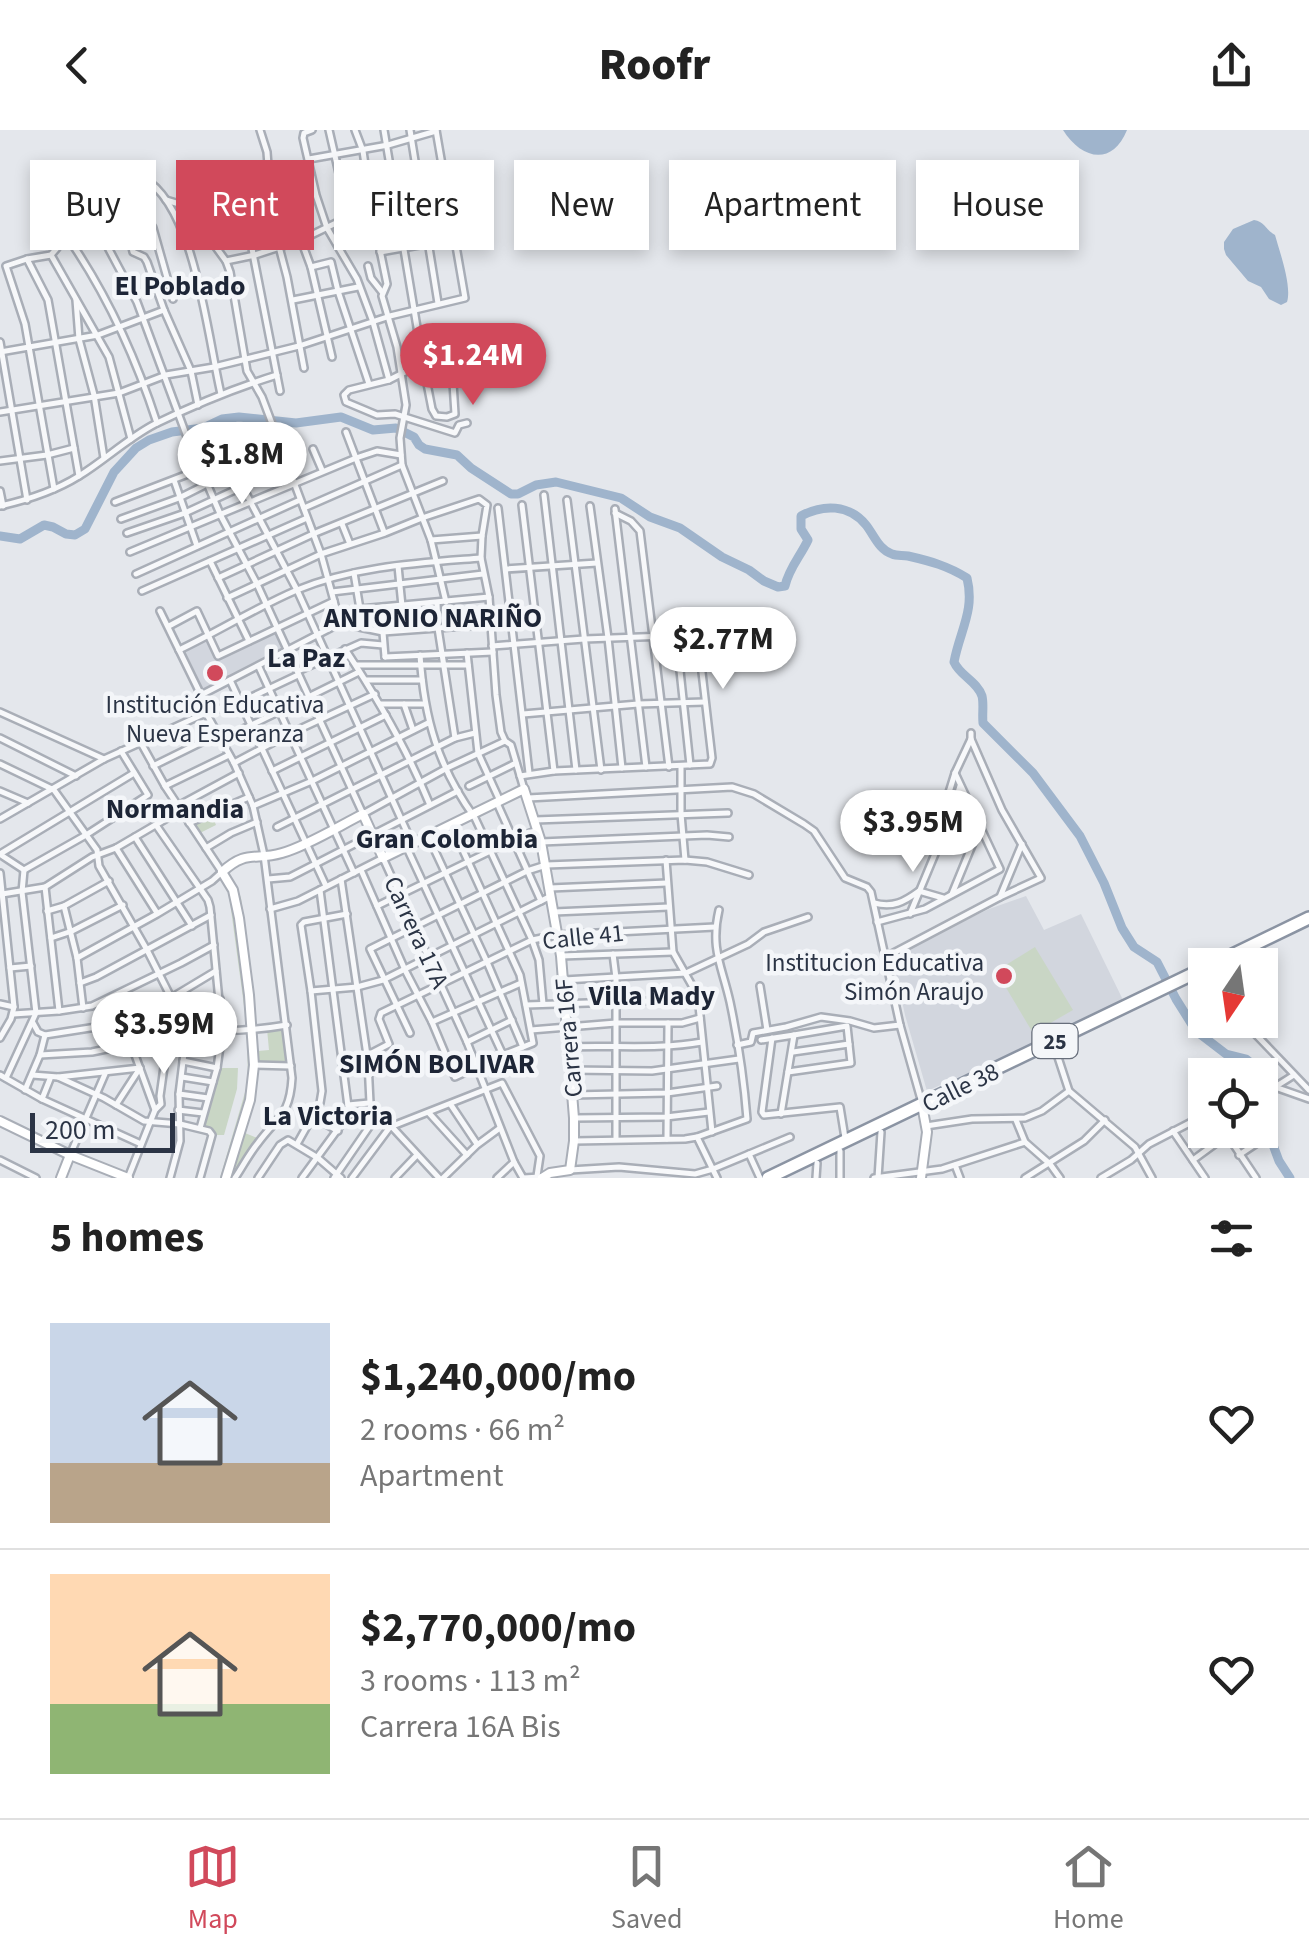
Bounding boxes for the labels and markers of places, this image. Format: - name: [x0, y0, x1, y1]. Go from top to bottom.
- pin: $1.24M: [392, 323, 554, 408]
- pin: $1.8M: [172, 422, 312, 507]
- pin: $2.77M: [642, 607, 804, 692]
- marker: Institución Educativa Nueva Esperanza: [204, 662, 226, 684]
- place label: Institución Educativa Nueva Esperanza: [106, 687, 324, 752]
- pin: $3.95M: [832, 790, 994, 875]
- place label: Institucion Educativa Simón Araujo: [765, 945, 984, 1010]
- marker: Institucion Educativa Simón Araujo: [993, 965, 1015, 987]
- pin: $3.59M: [83, 992, 245, 1077]

